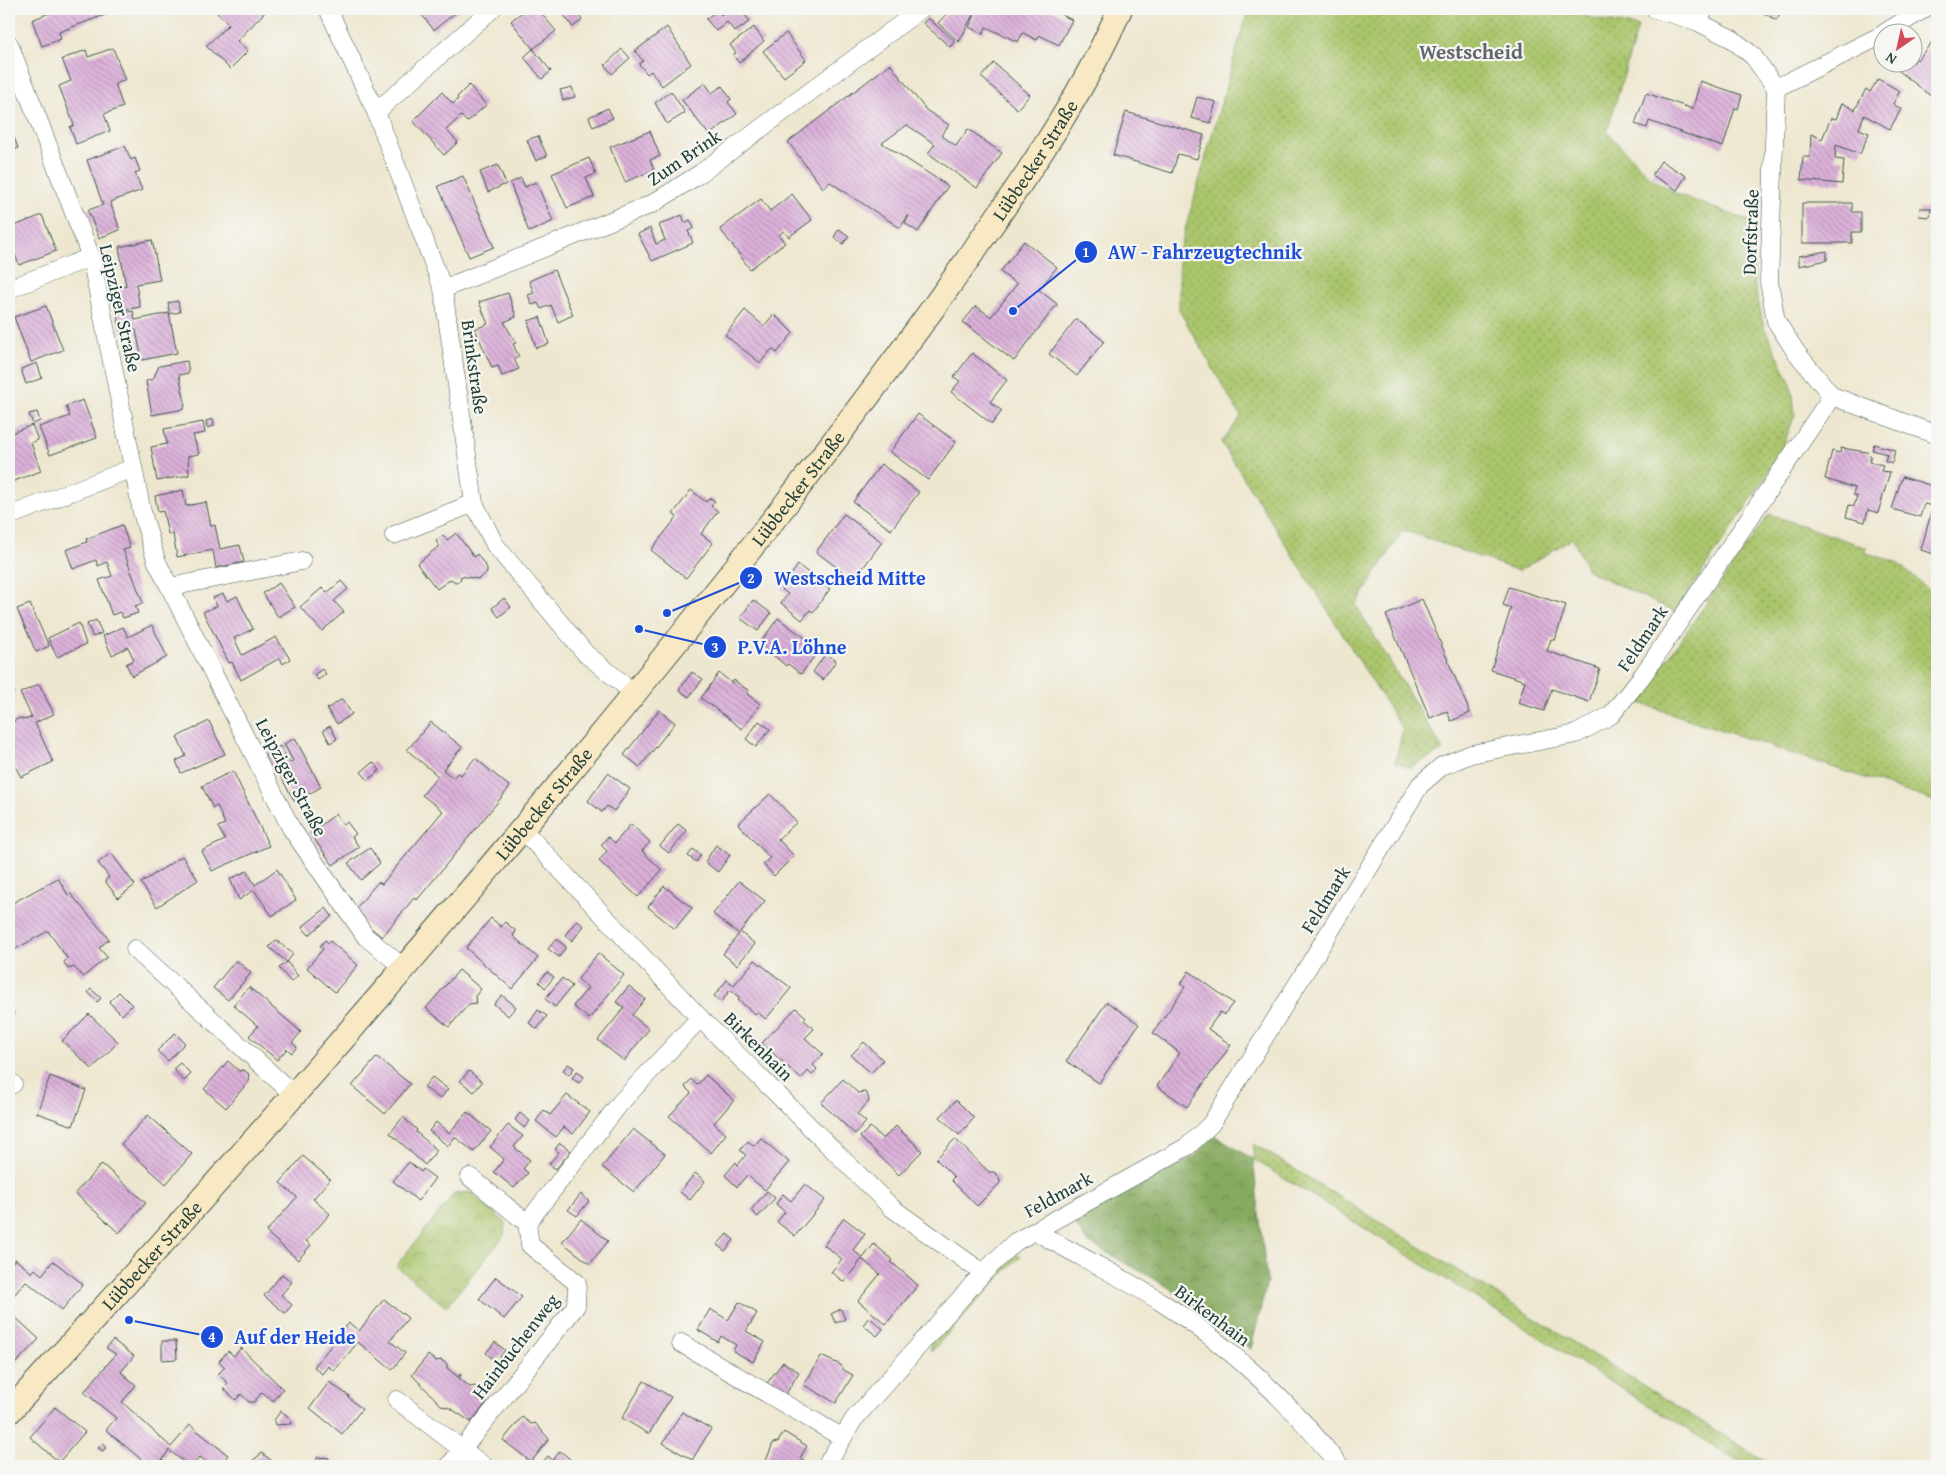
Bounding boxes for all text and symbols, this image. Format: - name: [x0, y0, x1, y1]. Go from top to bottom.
- north arrow: [1874, 22, 1924, 72]
- district label: Westscheid: [1419, 36, 1523, 67]
- text: N: [1881, 48, 1900, 70]
- street label: Lübbecker Straße: [985, 94, 1084, 226]
- street label: Zum Brink: [641, 122, 727, 192]
- street label: Dorfstraße: [1735, 188, 1765, 276]
- callout: AW - Fahrzeugtechnik: [1073, 234, 1313, 269]
- text: AW - Fahrzeugtechnik: [1108, 237, 1303, 266]
- street label: Leipziger Straße: [93, 241, 149, 375]
- text: 1: [1082, 241, 1090, 262]
- street label: Brinkstraße: [455, 318, 495, 416]
- street label: Lübbecker Straße: [744, 424, 851, 552]
- callout: Westscheid Mitte: [739, 560, 936, 595]
- text: Westscheid Mitte: [774, 563, 926, 592]
- text: 2: [747, 567, 755, 588]
- street label: Feldmark: [1609, 599, 1675, 677]
- callout: P.V.A. Löhne: [702, 629, 856, 664]
- text: P.V.A. Löhne: [737, 632, 847, 661]
- text: 3: [711, 636, 719, 657]
- street label: Leipziger Straße: [249, 713, 335, 841]
- street label: Lübbecker Straße: [488, 741, 599, 866]
- street label: Feldmark: [1293, 860, 1357, 938]
- street label: Birkenhain: [718, 1005, 800, 1087]
- street label: Feldmark: [1018, 1163, 1098, 1224]
- street label: Lübbecker Straße: [95, 1194, 209, 1316]
- street label: Birkenhain: [1169, 1277, 1257, 1353]
- street label: Hainbuchenweg: [465, 1287, 566, 1405]
- callout: Auf der Heide: [200, 1320, 366, 1355]
- text: Auf der Heide: [234, 1322, 356, 1351]
- text: 4: [208, 1326, 216, 1347]

